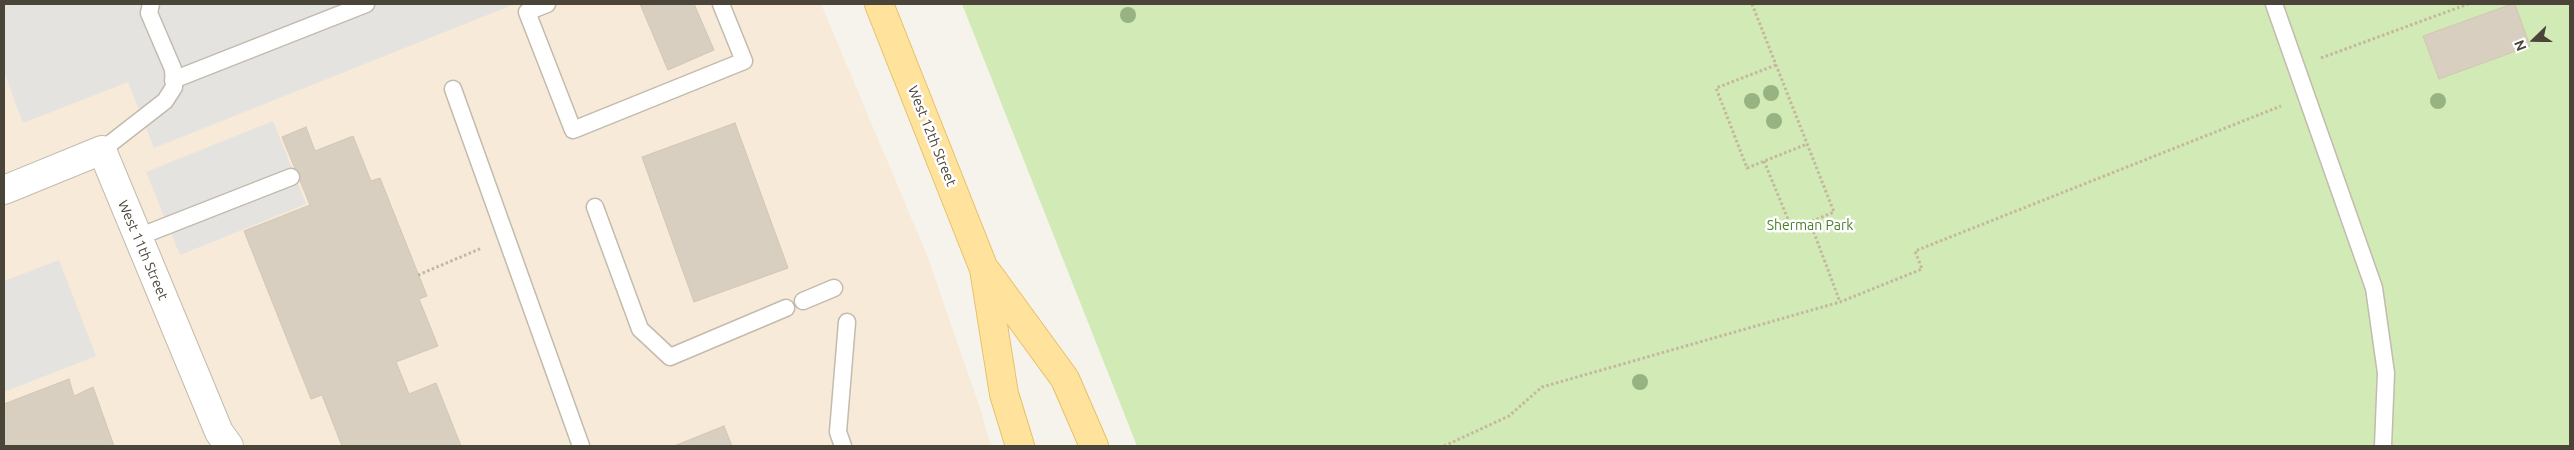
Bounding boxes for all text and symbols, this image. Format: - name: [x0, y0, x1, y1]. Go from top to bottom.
- north arrow: [2509, 15, 2559, 65]
- text: N: [2511, 38, 2529, 53]
- street label: West 12th Street: [904, 83, 960, 189]
- street label: West 11th Street: [114, 198, 172, 302]
- park label: Sherman Park: [1767, 217, 1853, 233]

